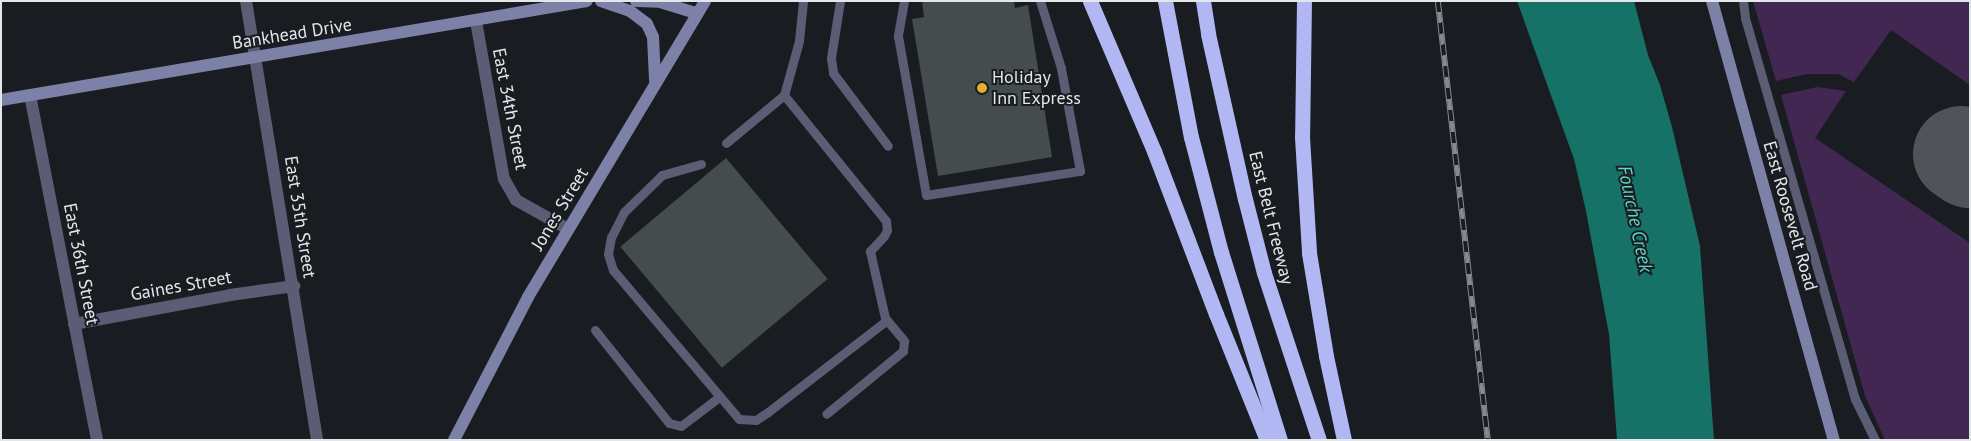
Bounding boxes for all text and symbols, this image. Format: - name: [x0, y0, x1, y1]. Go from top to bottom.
- street label: Bankhead Drive: [231, 14, 353, 54]
- street label: East 34th Street: [488, 46, 532, 172]
- place label: Holiday Inn Express: [992, 67, 1081, 110]
- marker: Holiday Inn Express: [976, 82, 988, 94]
- street label: East Roosevelt Road: [1758, 139, 1822, 293]
- street label: East Belt Freeway: [1244, 149, 1298, 287]
- street label: East 35th Street: [280, 154, 320, 280]
- water label: Fourche Creek: [1613, 163, 1657, 275]
- street label: Jones Street: [527, 164, 593, 254]
- street label: East 36th Street: [59, 201, 103, 327]
- street label: Gaines Street: [129, 266, 233, 306]

